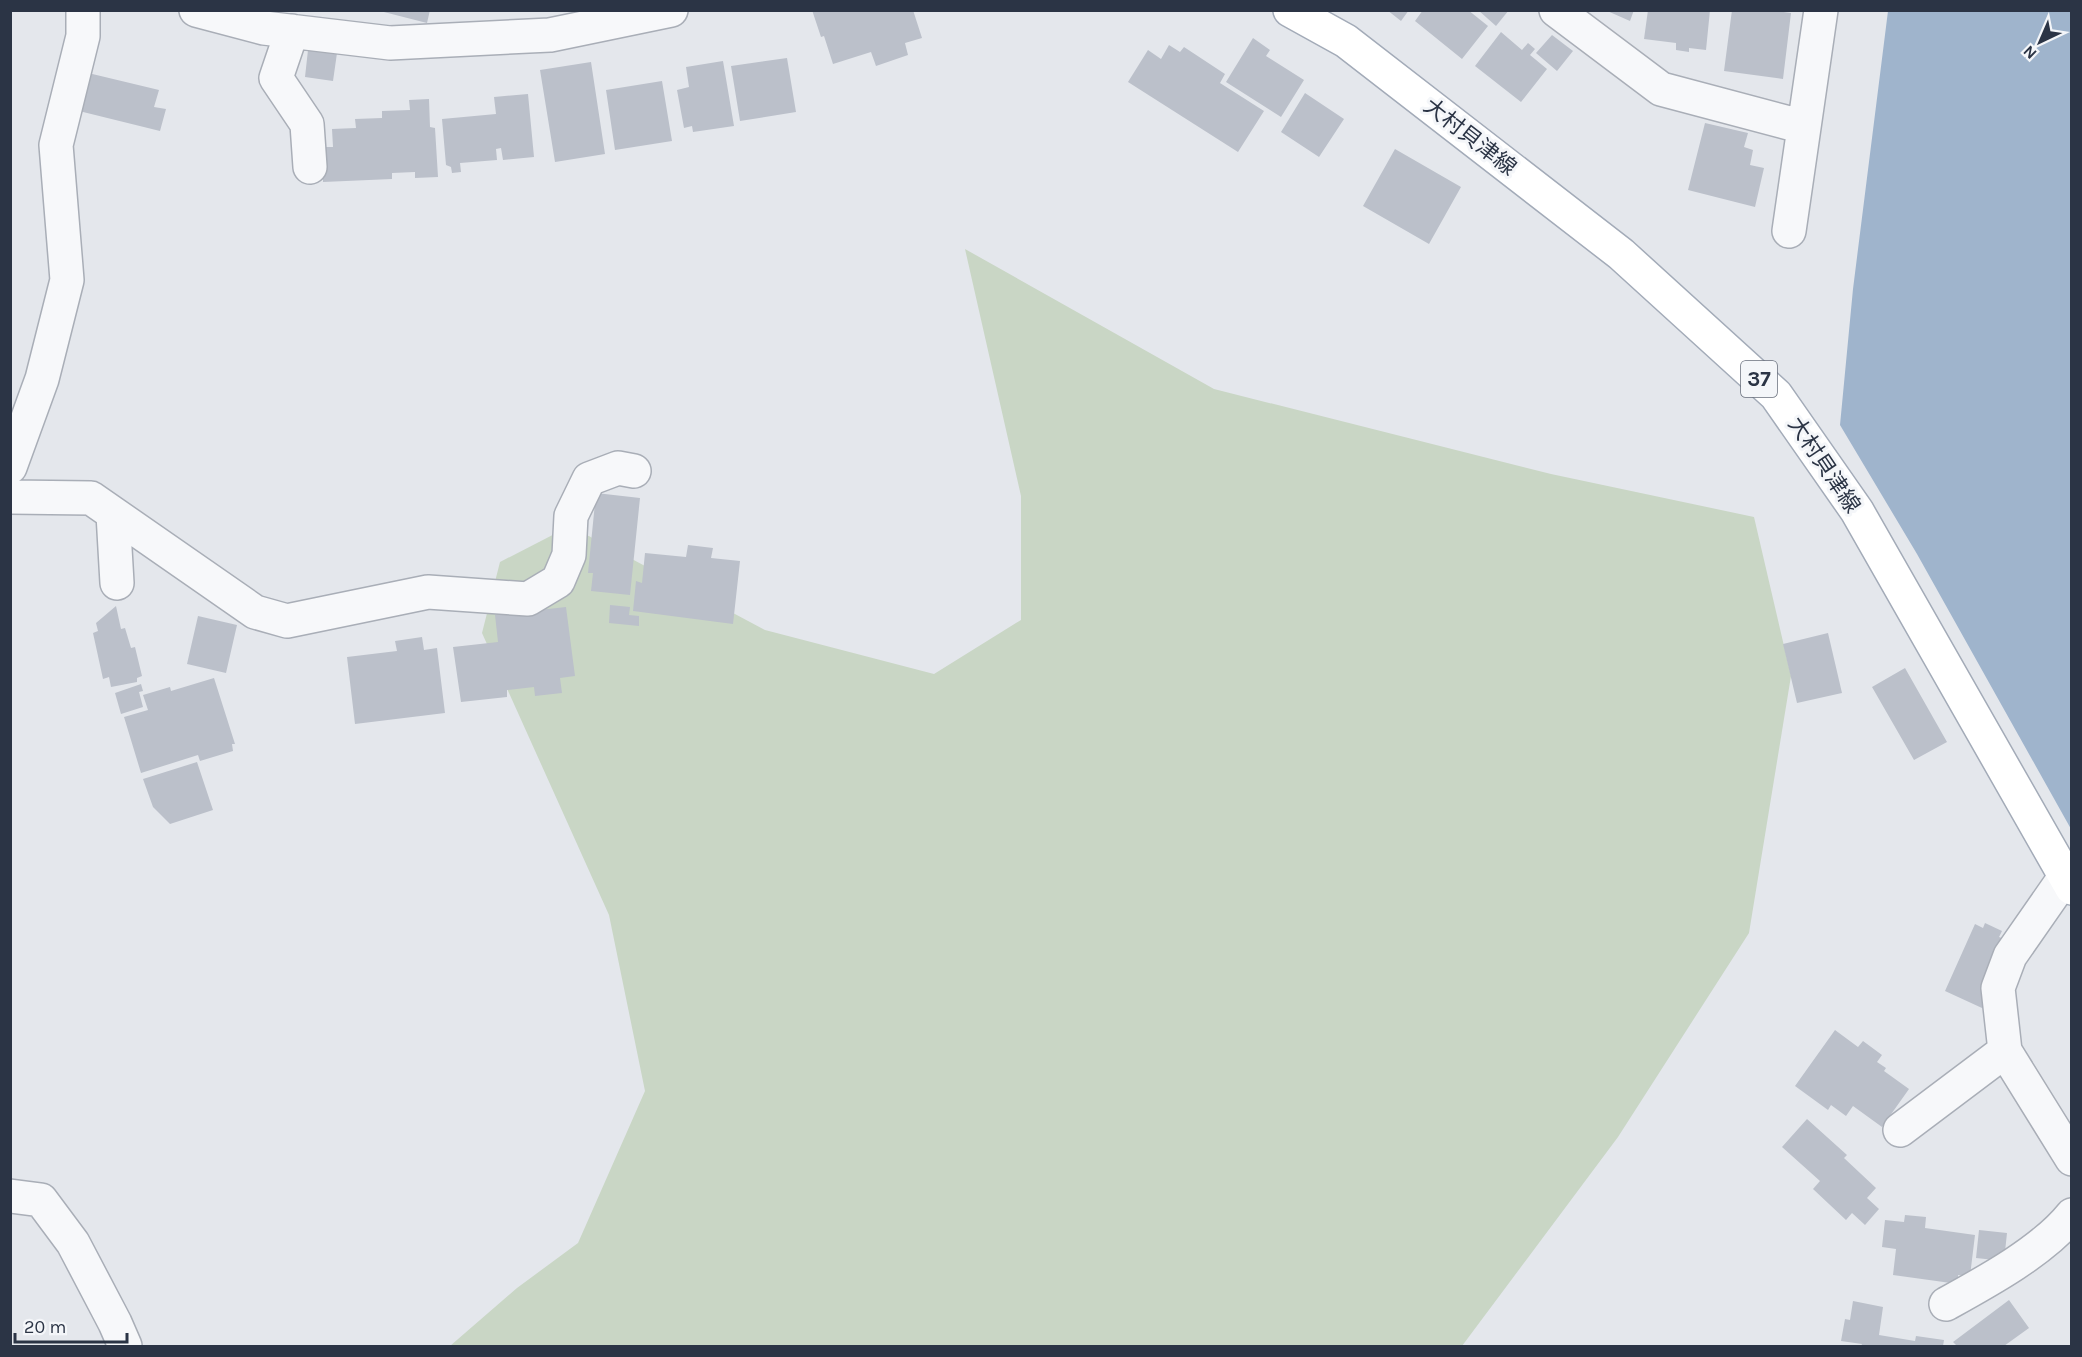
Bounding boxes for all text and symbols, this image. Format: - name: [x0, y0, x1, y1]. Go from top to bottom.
- north arrow: [2010, 12, 2070, 72]
- text: N: [2019, 42, 2041, 63]
- street label: 大村貝津線: [1419, 93, 1521, 181]
- road number: 37: [1741, 361, 1777, 397]
- street label: 大村貝津線: [1782, 412, 1866, 518]
- scale bar: [15, 1306, 128, 1344]
- text: 20 m: [24, 1316, 66, 1338]

